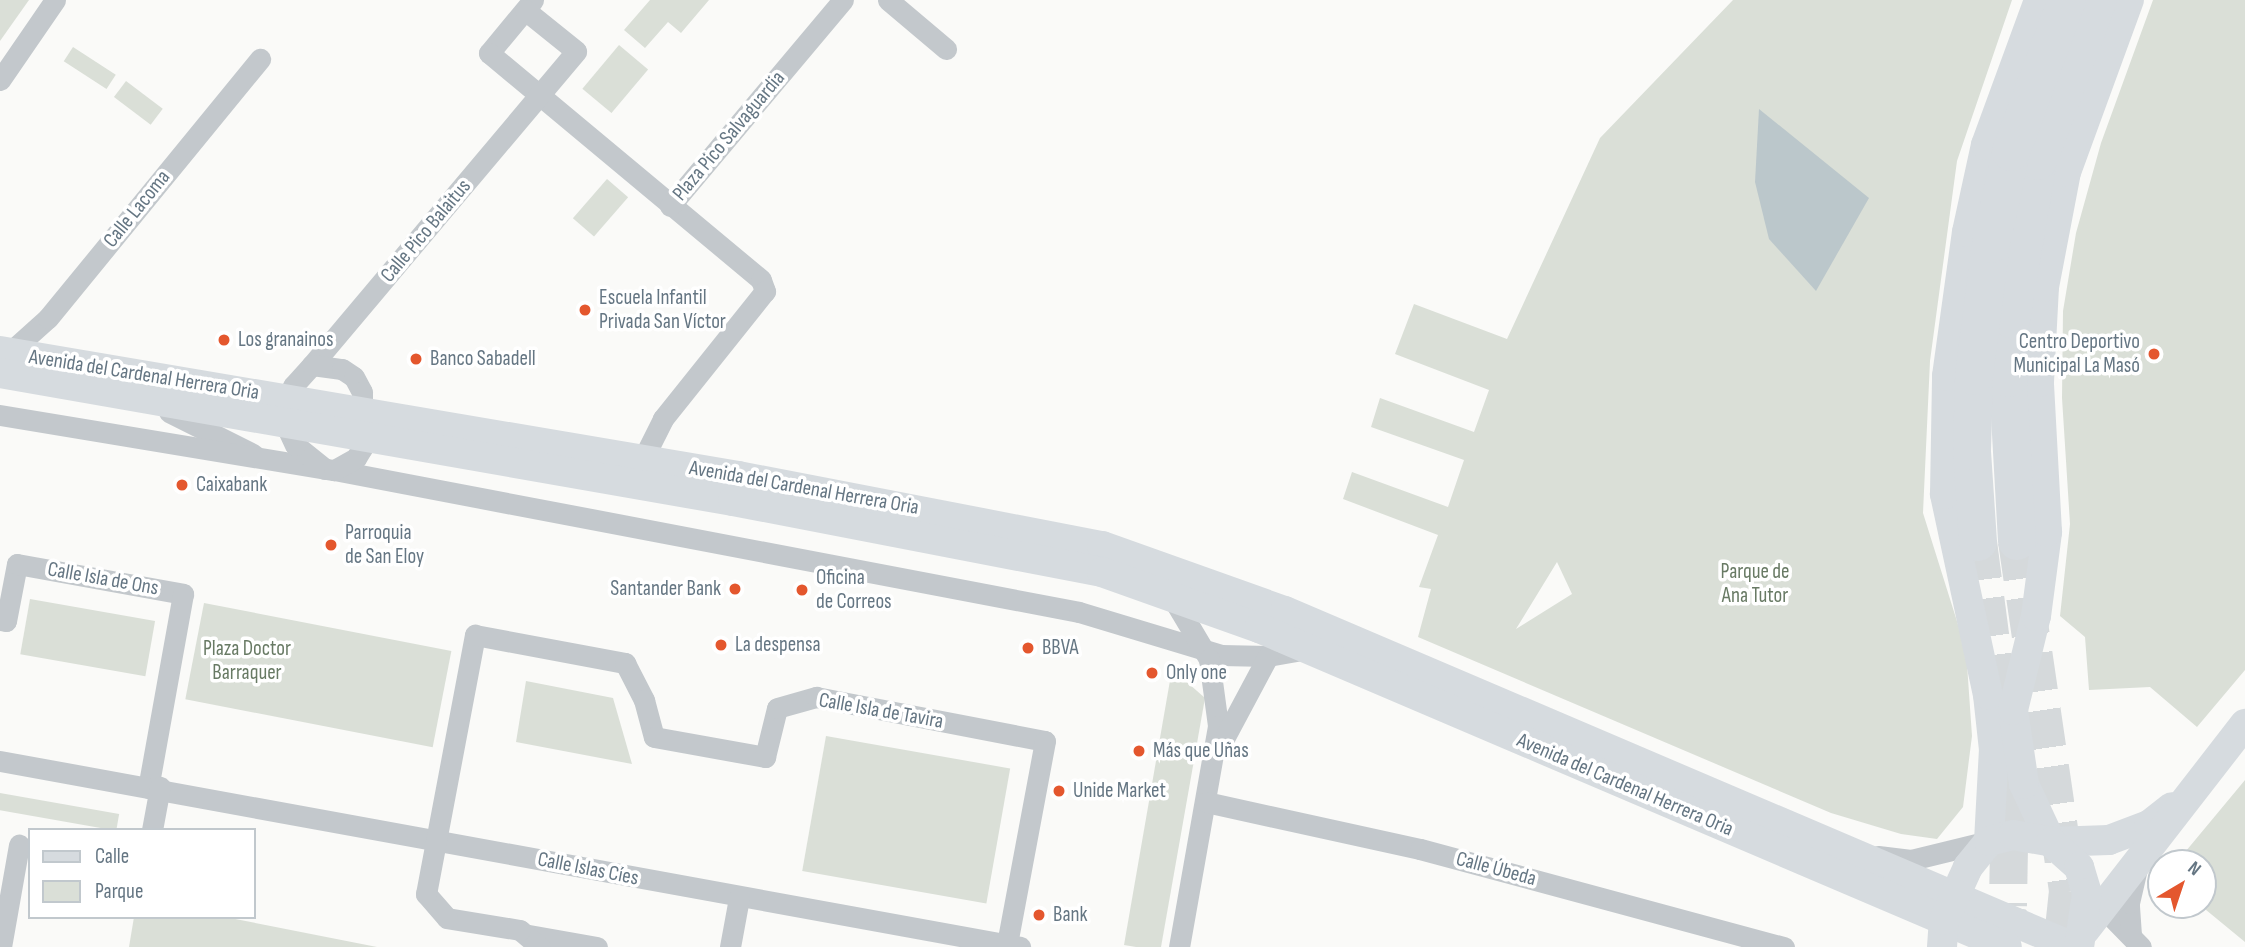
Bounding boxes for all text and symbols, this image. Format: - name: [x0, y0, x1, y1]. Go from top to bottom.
- street label: Plaza Pico Salvaguardia: [667, 66, 791, 206]
- street label: Calle Lacoma: [98, 165, 176, 253]
- street label: Calle Pico Balaitus: [376, 174, 476, 288]
- place label: Escuela Infantil Privada San Víctor: [599, 285, 726, 335]
- marker: Escuela Infantil Privada San Víctor: [577, 302, 593, 318]
- place label: Los granainos: [238, 327, 334, 353]
- place label: Centro Deportivo Municipal La Masó: [2014, 329, 2140, 379]
- marker: Los granainos: [216, 332, 232, 348]
- street label: Avenida del Cardenal Herrera Oria: [27, 344, 261, 406]
- place label: Banco Sabadell: [430, 346, 536, 372]
- marker: Centro Deportivo Municipal La Masó: [2146, 346, 2162, 362]
- marker: Banco Sabadell: [408, 351, 424, 367]
- street label: Avenida del Cardenal Herrera Oria: [687, 455, 921, 521]
- place label: Caixabank: [196, 472, 267, 498]
- marker: Caixabank: [174, 477, 190, 493]
- place label: Parroquia de San Eloy: [345, 520, 424, 570]
- marker: Parroquia de San Eloy: [323, 537, 339, 553]
- street label: Calle Isla de Ons: [46, 557, 160, 601]
- park label: Parque de Ana Tutor: [1721, 559, 1789, 609]
- place label: Oficina de Correos: [816, 565, 892, 615]
- place label: Santander Bank: [610, 576, 721, 602]
- marker: Santander Bank: [727, 581, 743, 597]
- marker: Oficina de Correos: [794, 582, 810, 598]
- place label: La despensa: [735, 632, 821, 658]
- place label: BBVA: [1042, 635, 1078, 661]
- park label: Plaza Doctor Barraquer: [203, 636, 291, 686]
- marker: La despensa: [713, 637, 729, 653]
- marker: BBVA: [1020, 640, 1036, 656]
- place label: Only one: [1166, 660, 1227, 686]
- marker: Only one: [1144, 665, 1160, 681]
- street label: Calle Isla de Tavira: [817, 688, 945, 734]
- street label: Avenida del Cardenal Herrera Oria: [1513, 728, 1737, 842]
- place label: Más que Uñas: [1153, 738, 1249, 764]
- marker: Más que Uñas: [1131, 743, 1147, 759]
- place label: Unide Market: [1073, 778, 1166, 804]
- marker: Unide Market: [1051, 783, 1067, 799]
- legend: [28, 828, 256, 919]
- text: Calle: [95, 844, 129, 869]
- street label: Calle Úbeda: [1453, 846, 1539, 892]
- street label: Calle Islas Cíes: [535, 847, 641, 891]
- north arrow: [2147, 849, 2217, 919]
- text: N: [2183, 857, 2205, 881]
- text: Parque: [95, 879, 143, 904]
- place label: Bank: [1053, 902, 1088, 928]
- marker: Bank: [1031, 907, 1047, 923]

